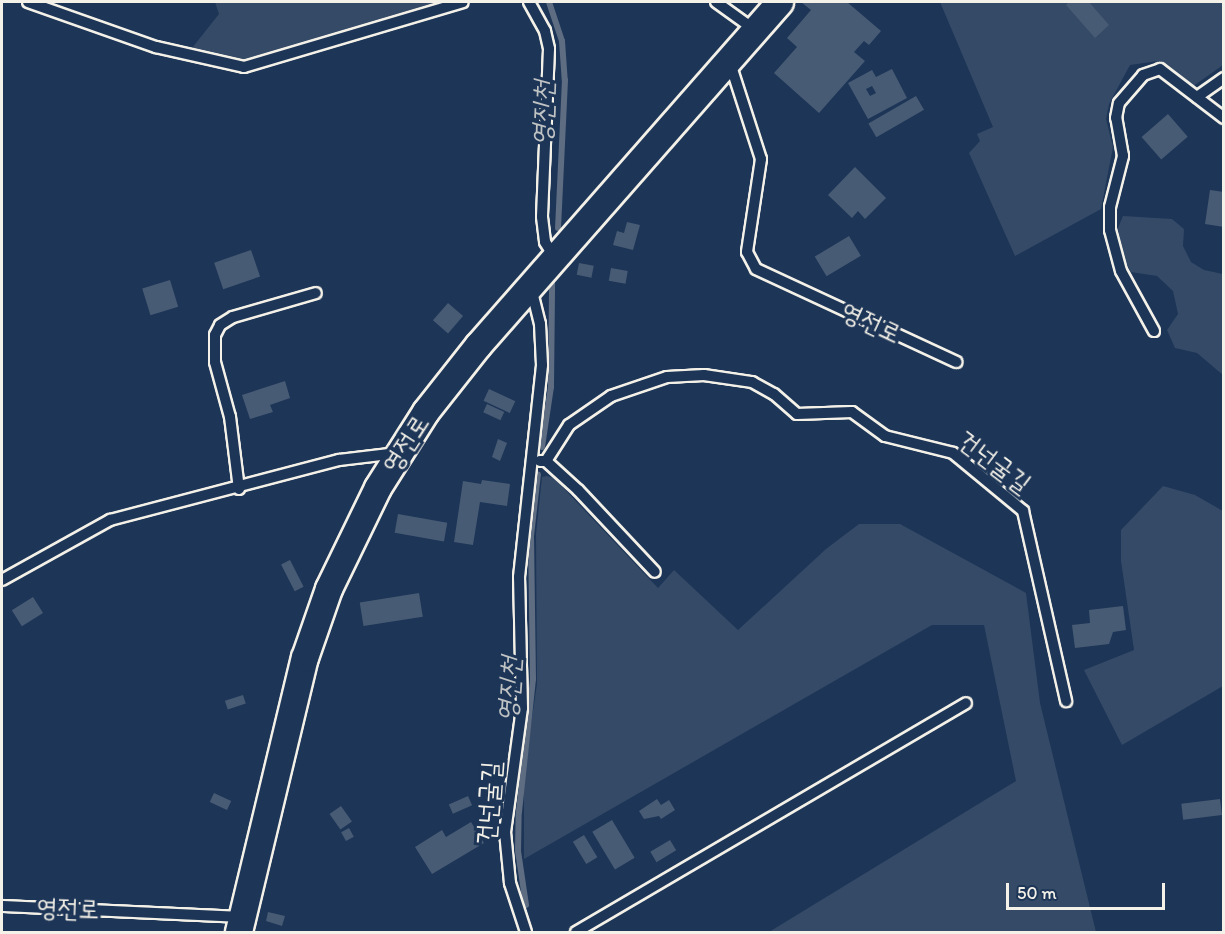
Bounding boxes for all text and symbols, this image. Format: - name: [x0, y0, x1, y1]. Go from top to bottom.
- water label: 영진천: [525, 80, 559, 146]
- street label: 영전로: [836, 296, 906, 350]
- street label: 영전로: [376, 409, 436, 479]
- street label: 건넌굴길: [951, 424, 1037, 500]
- water label: 영진천: [490, 655, 526, 723]
- street label: 건넌굴길: [471, 760, 507, 846]
- scale bar: [1009, 871, 1168, 909]
- text: 50 m: [1017, 882, 1057, 904]
- street label: 영전로: [36, 892, 100, 926]

